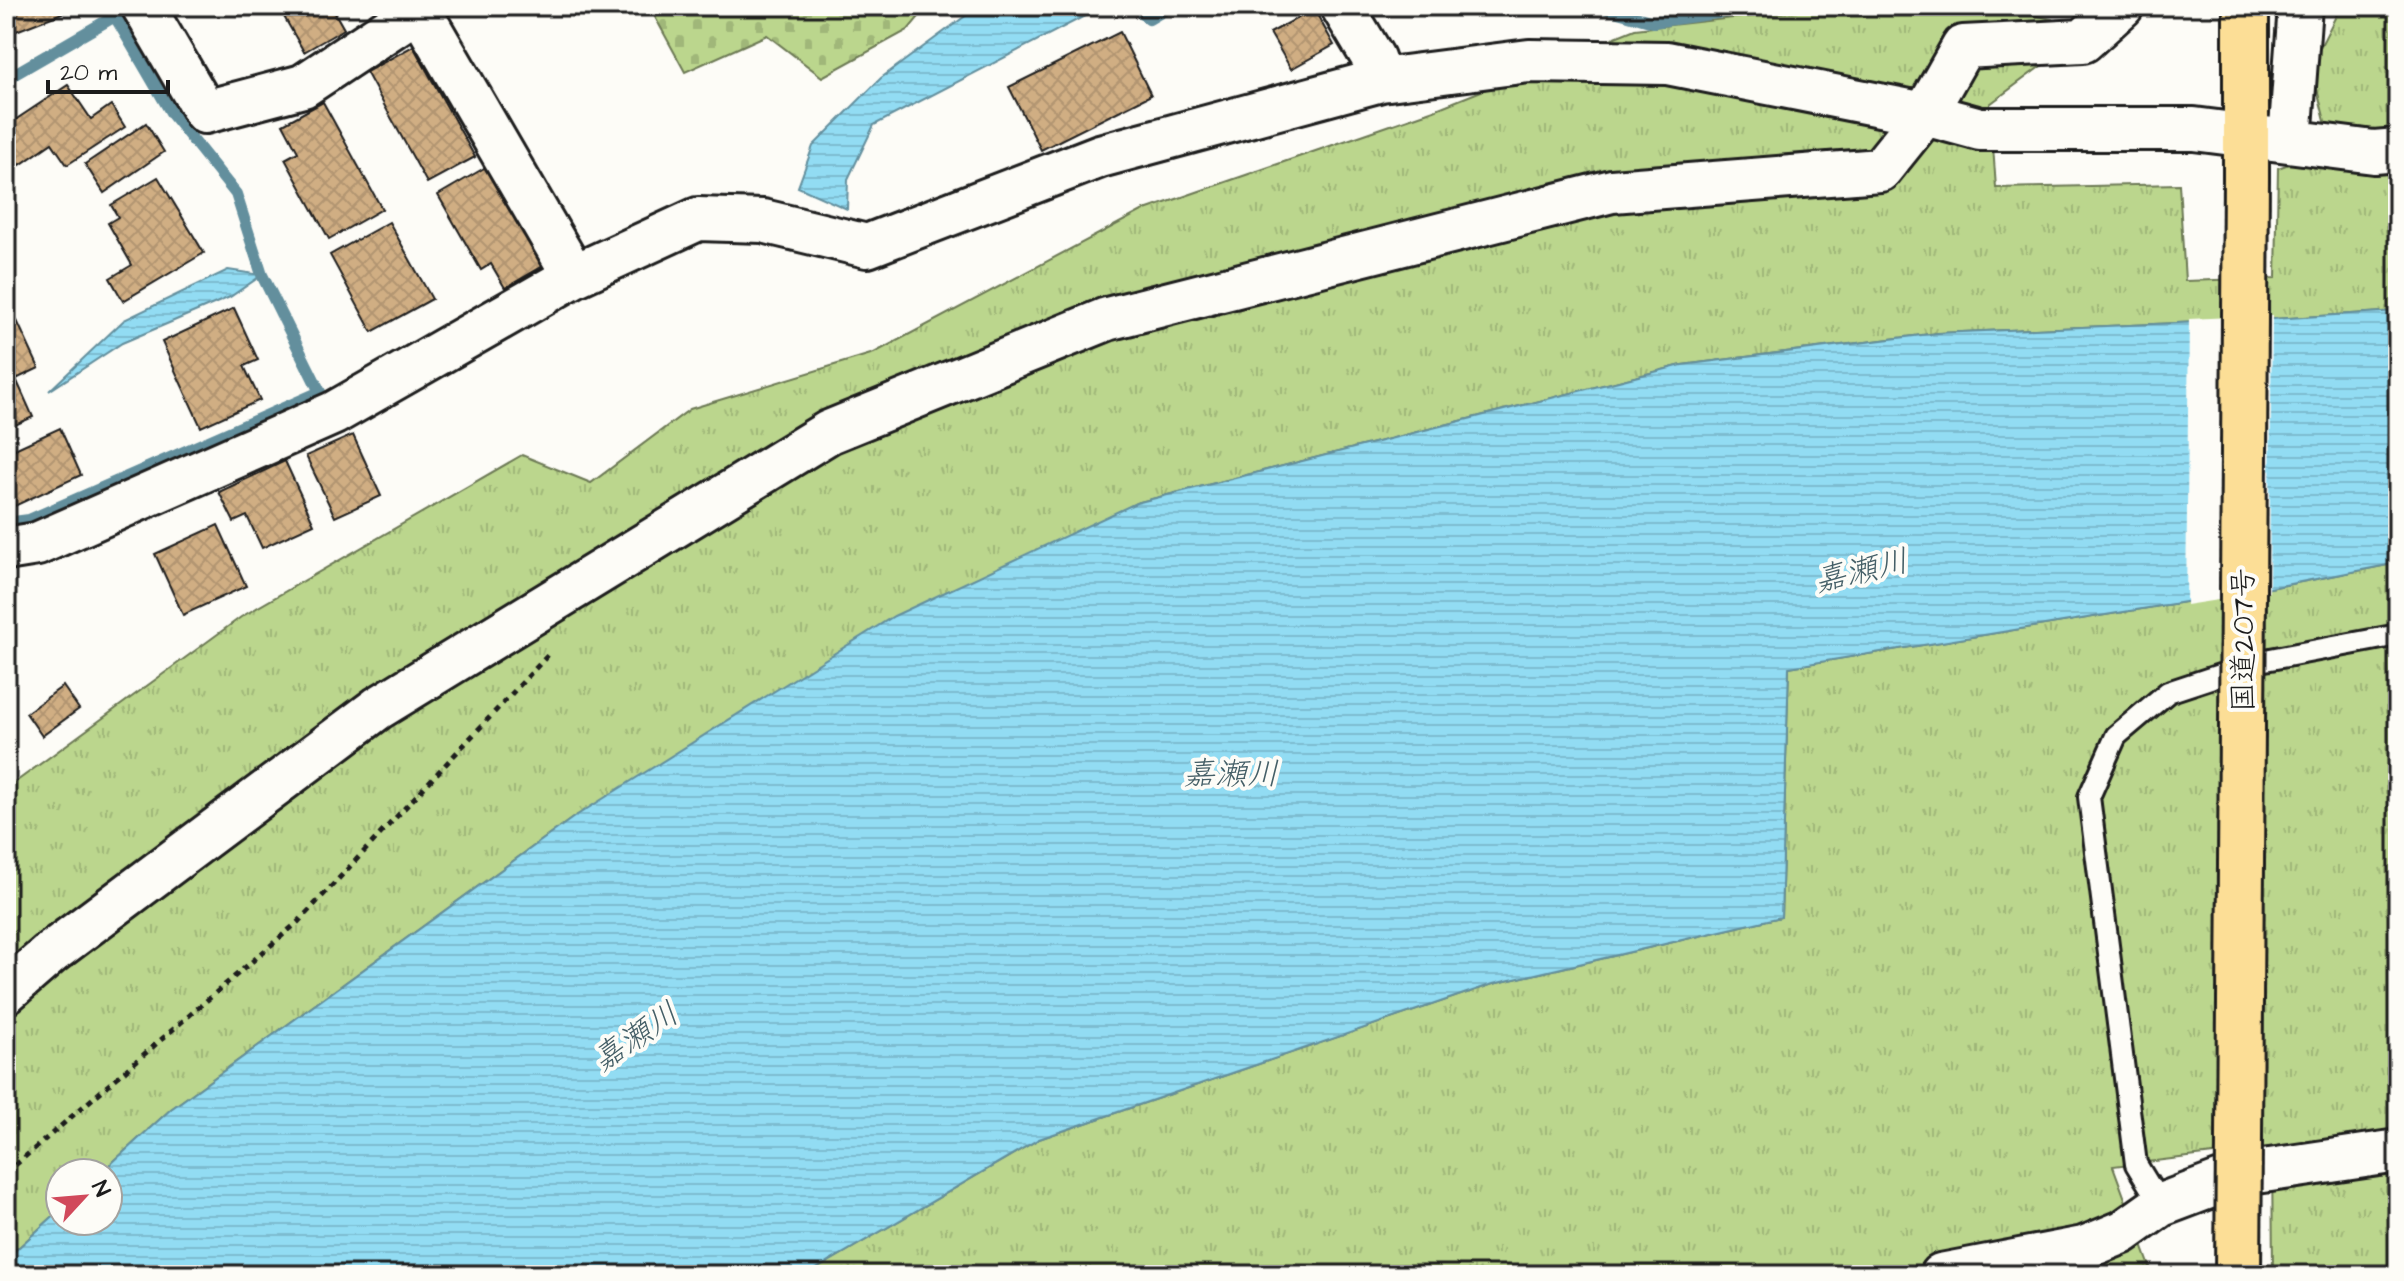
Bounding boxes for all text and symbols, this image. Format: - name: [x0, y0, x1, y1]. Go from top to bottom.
- scale bar: [48, 44, 168, 94]
- text: 20 m: [60, 56, 117, 90]
- water label: 嘉瀬川: [1809, 539, 1913, 604]
- street label: 国道207号: [2223, 568, 2265, 712]
- water label: 嘉瀬川: [1183, 752, 1279, 797]
- water label: 嘉瀬川: [583, 992, 688, 1083]
- north arrow: [44, 1157, 124, 1237]
- text: N: [84, 1176, 118, 1202]

